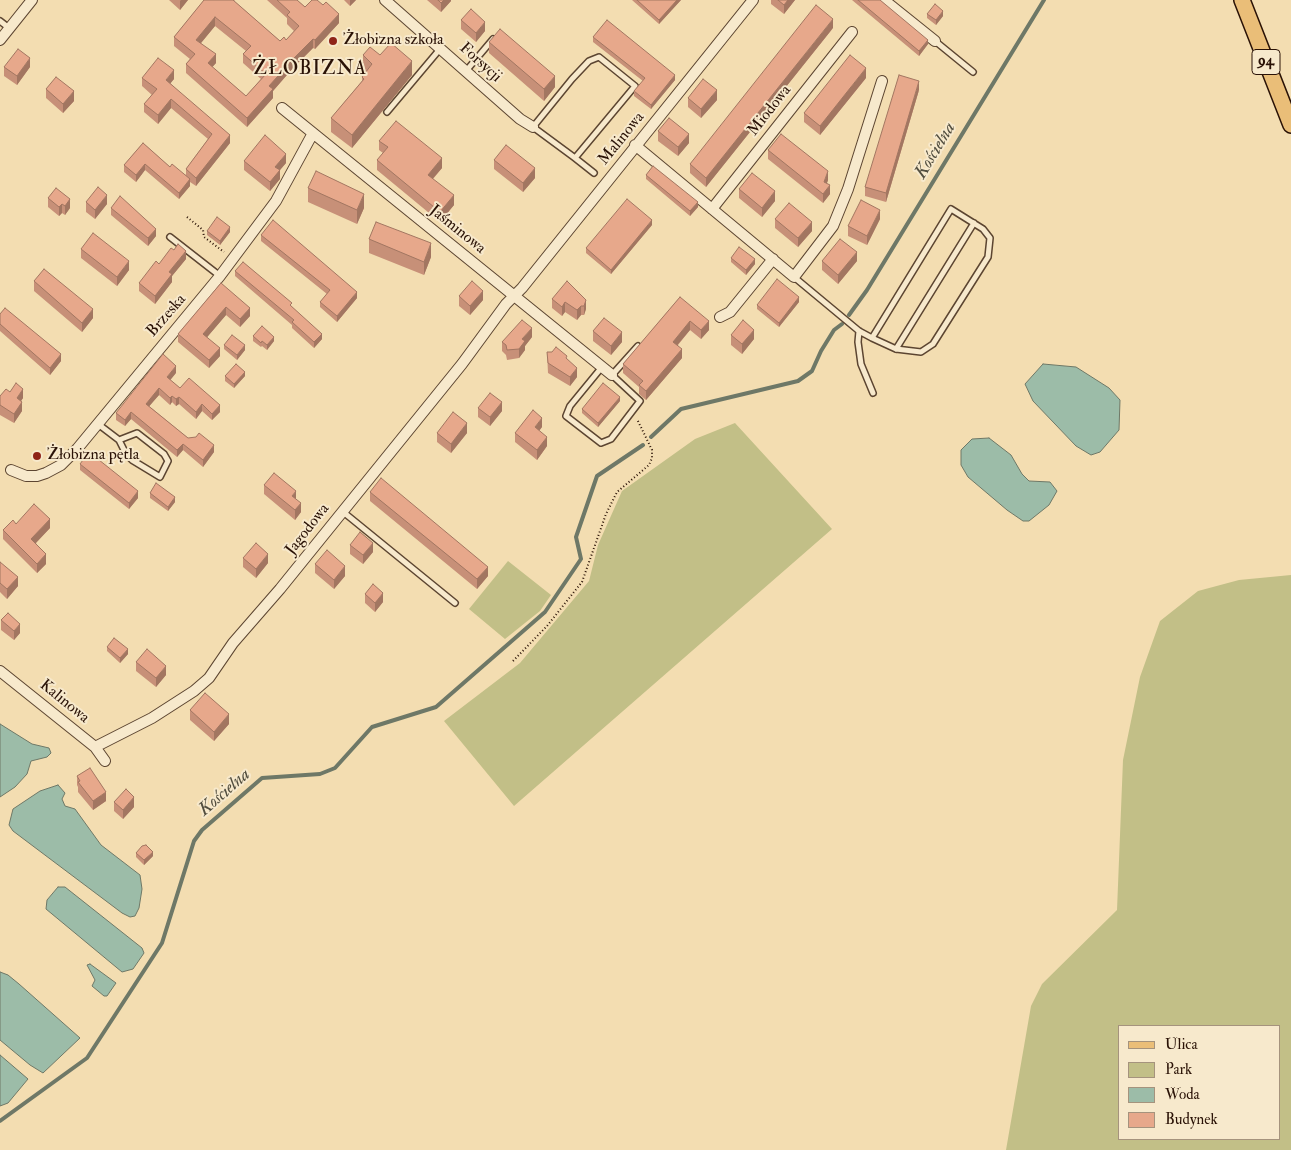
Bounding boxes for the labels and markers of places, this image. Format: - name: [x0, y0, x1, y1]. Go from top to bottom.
- place label: Żłobizna szkoła: [343, 31, 444, 51]
- marker: Żłobizna szkoła: [327, 35, 339, 47]
- place label: Żłobizna pętla: [47, 446, 139, 466]
- marker: Żłobizna pętla: [31, 450, 43, 462]

